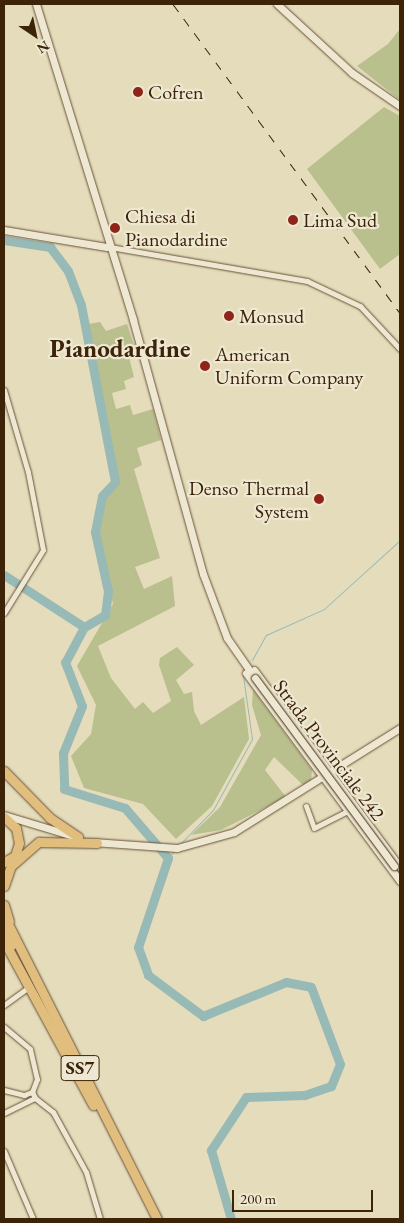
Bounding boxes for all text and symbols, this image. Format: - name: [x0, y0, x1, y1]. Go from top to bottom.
- north arrow: [10, 10, 60, 60]
- text: N: [34, 37, 53, 58]
- place label: Cofren: [148, 80, 203, 104]
- marker: Cofren: [132, 86, 144, 98]
- place label: Chiesa di Pianodardine: [125, 205, 228, 252]
- place label: Lima Sud: [303, 208, 377, 232]
- marker: Lima Sud: [287, 214, 299, 226]
- marker: Chiesa di Pianodardine: [109, 222, 121, 234]
- place label: Monsud: [239, 304, 304, 328]
- marker: Monsud: [223, 310, 235, 322]
- district label: Pianodardine: [50, 333, 190, 363]
- place label: American Uniform Company: [215, 342, 363, 389]
- marker: American Uniform Company: [199, 360, 211, 372]
- place label: Denso Thermal System: [189, 476, 309, 523]
- marker: Denso Thermal System: [313, 493, 325, 505]
- street label: Strada Provinciale 242: [268, 675, 390, 825]
- road number: SS7: [60, 1052, 100, 1084]
- scale bar: [234, 1180, 375, 1212]
- text: 200 m: [240, 1189, 276, 1208]

